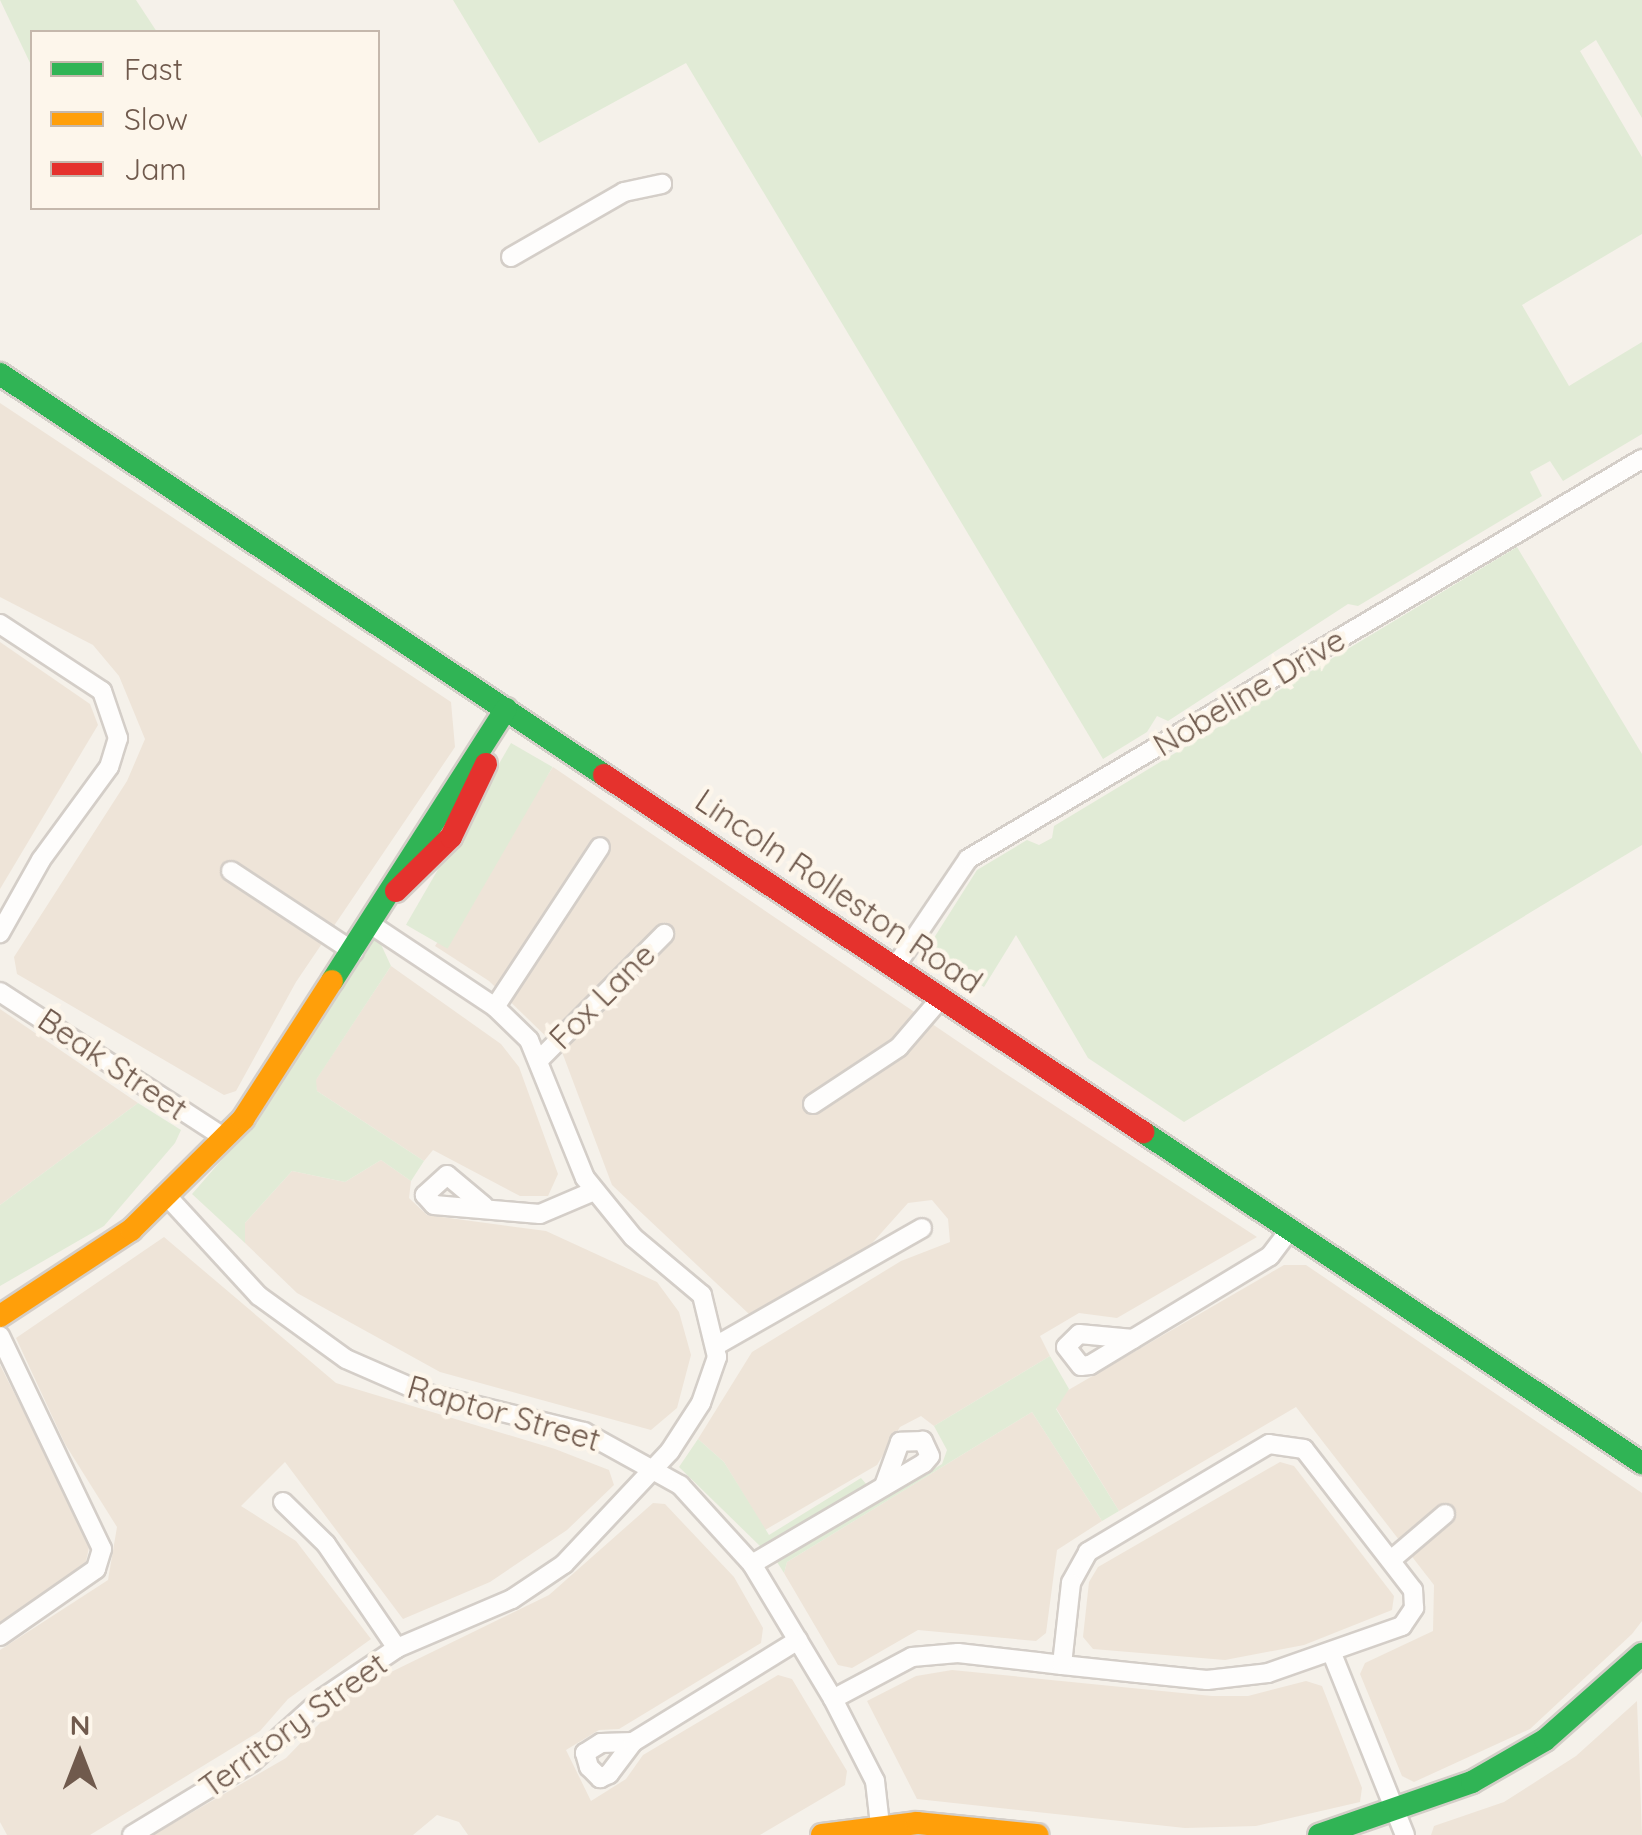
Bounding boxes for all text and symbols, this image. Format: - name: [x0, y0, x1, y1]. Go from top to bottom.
- legend: [30, 30, 380, 210]
- text: Fast: [124, 50, 183, 88]
- text: Slow: [124, 100, 188, 138]
- text: Jam: [124, 150, 187, 188]
- street label: Nobeline Drive: [1146, 620, 1352, 764]
- street label: Lincoln Rolleston Road: [688, 781, 990, 1001]
- street label: Fox Lane: [541, 935, 663, 1057]
- street label: Beak Street: [31, 1000, 195, 1128]
- street label: Raptor Street: [403, 1367, 605, 1459]
- street label: Territory Street: [192, 1644, 394, 1806]
- north arrow: [30, 1705, 130, 1805]
- text: N: [70, 1707, 90, 1742]

